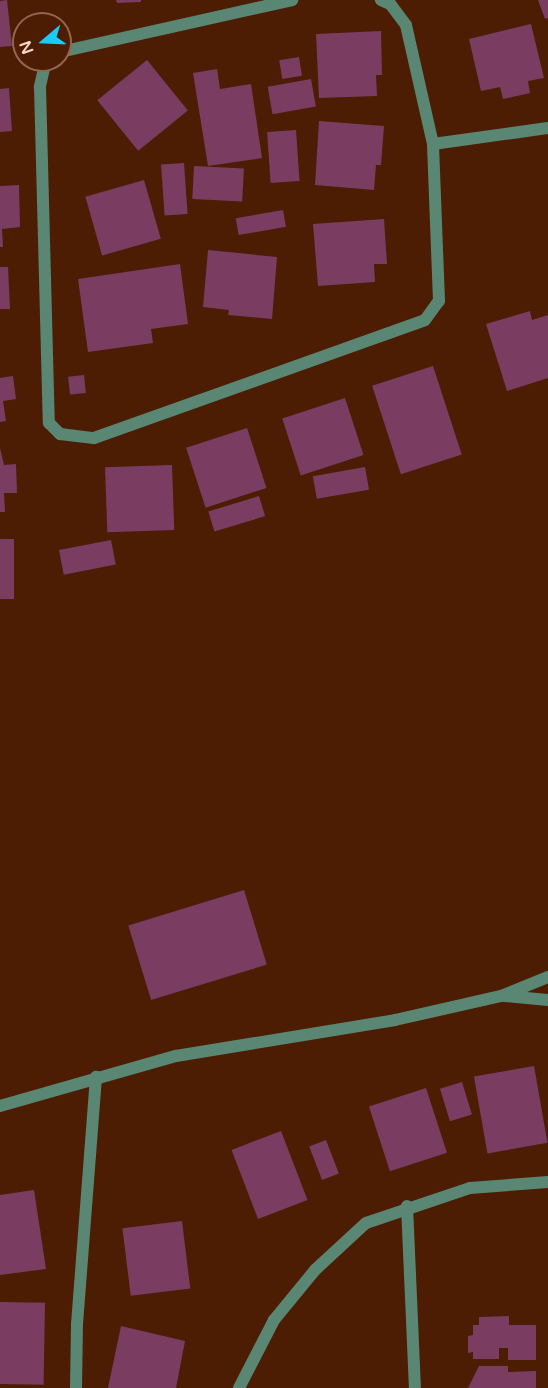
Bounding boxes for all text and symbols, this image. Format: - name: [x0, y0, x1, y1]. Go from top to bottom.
- north arrow: [12, 12, 72, 72]
- text: N: [15, 38, 38, 57]

